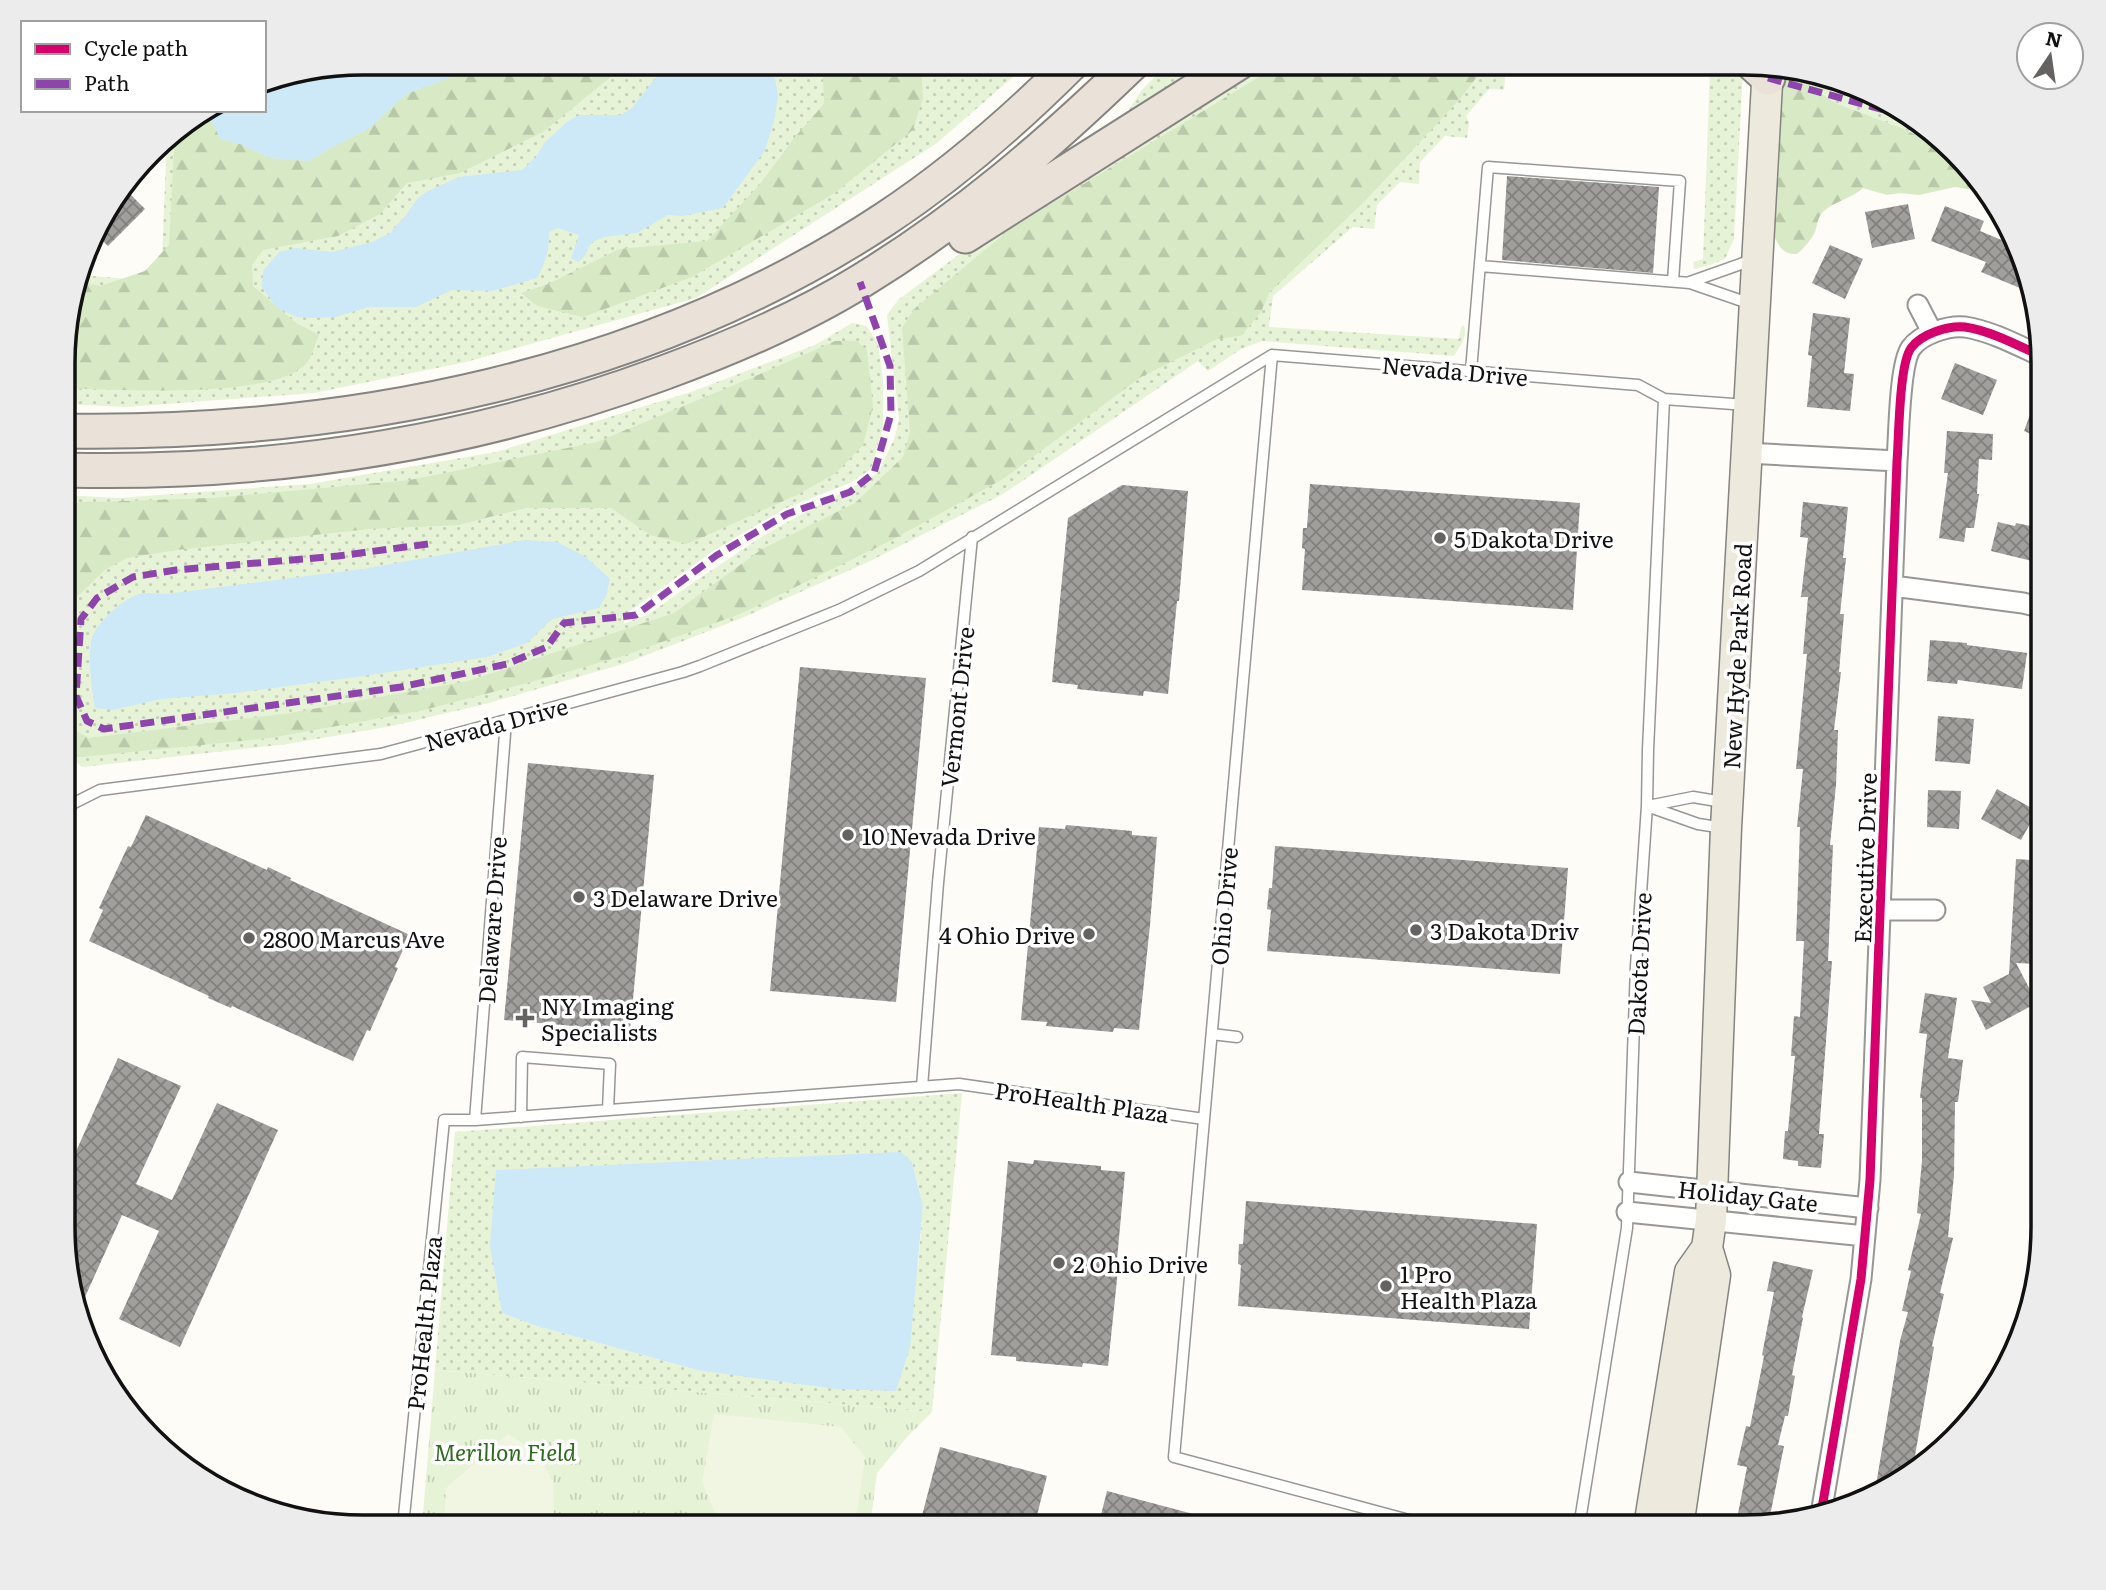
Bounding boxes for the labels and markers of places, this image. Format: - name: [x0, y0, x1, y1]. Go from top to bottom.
- place label: 5 Dakota Drive: [1454, 521, 1614, 555]
- marker: 5 Dakota Drive: [1432, 530, 1448, 546]
- place label: 10 Nevada Drive: [862, 818, 1036, 852]
- marker: 10 Nevada Drive: [840, 827, 856, 843]
- place label: 3 Delaware Drive: [593, 880, 778, 914]
- marker: 3 Delaware Drive: [571, 889, 587, 905]
- place label: 3 Dakota Driv: [1430, 913, 1579, 947]
- place label: 4 Ohio Drive: [939, 917, 1075, 951]
- place label: 2800 Marcus Ave: [263, 921, 445, 955]
- marker: 3 Dakota Driv: [1408, 922, 1424, 938]
- marker: 4 Ohio Drive: [1081, 926, 1097, 942]
- marker: 2800 Marcus Ave: [241, 930, 257, 946]
- place label: NY Imaging Specialists: [541, 988, 674, 1048]
- marker: NY Imaging Specialists: [515, 1008, 535, 1028]
- place label: 2 Ohio Drive: [1073, 1246, 1208, 1280]
- marker: 2 Ohio Drive: [1051, 1255, 1067, 1271]
- place label: 1 Pro Health Plaza: [1400, 1256, 1538, 1316]
- marker: 1 Pro Health Plaza: [1378, 1278, 1394, 1294]

